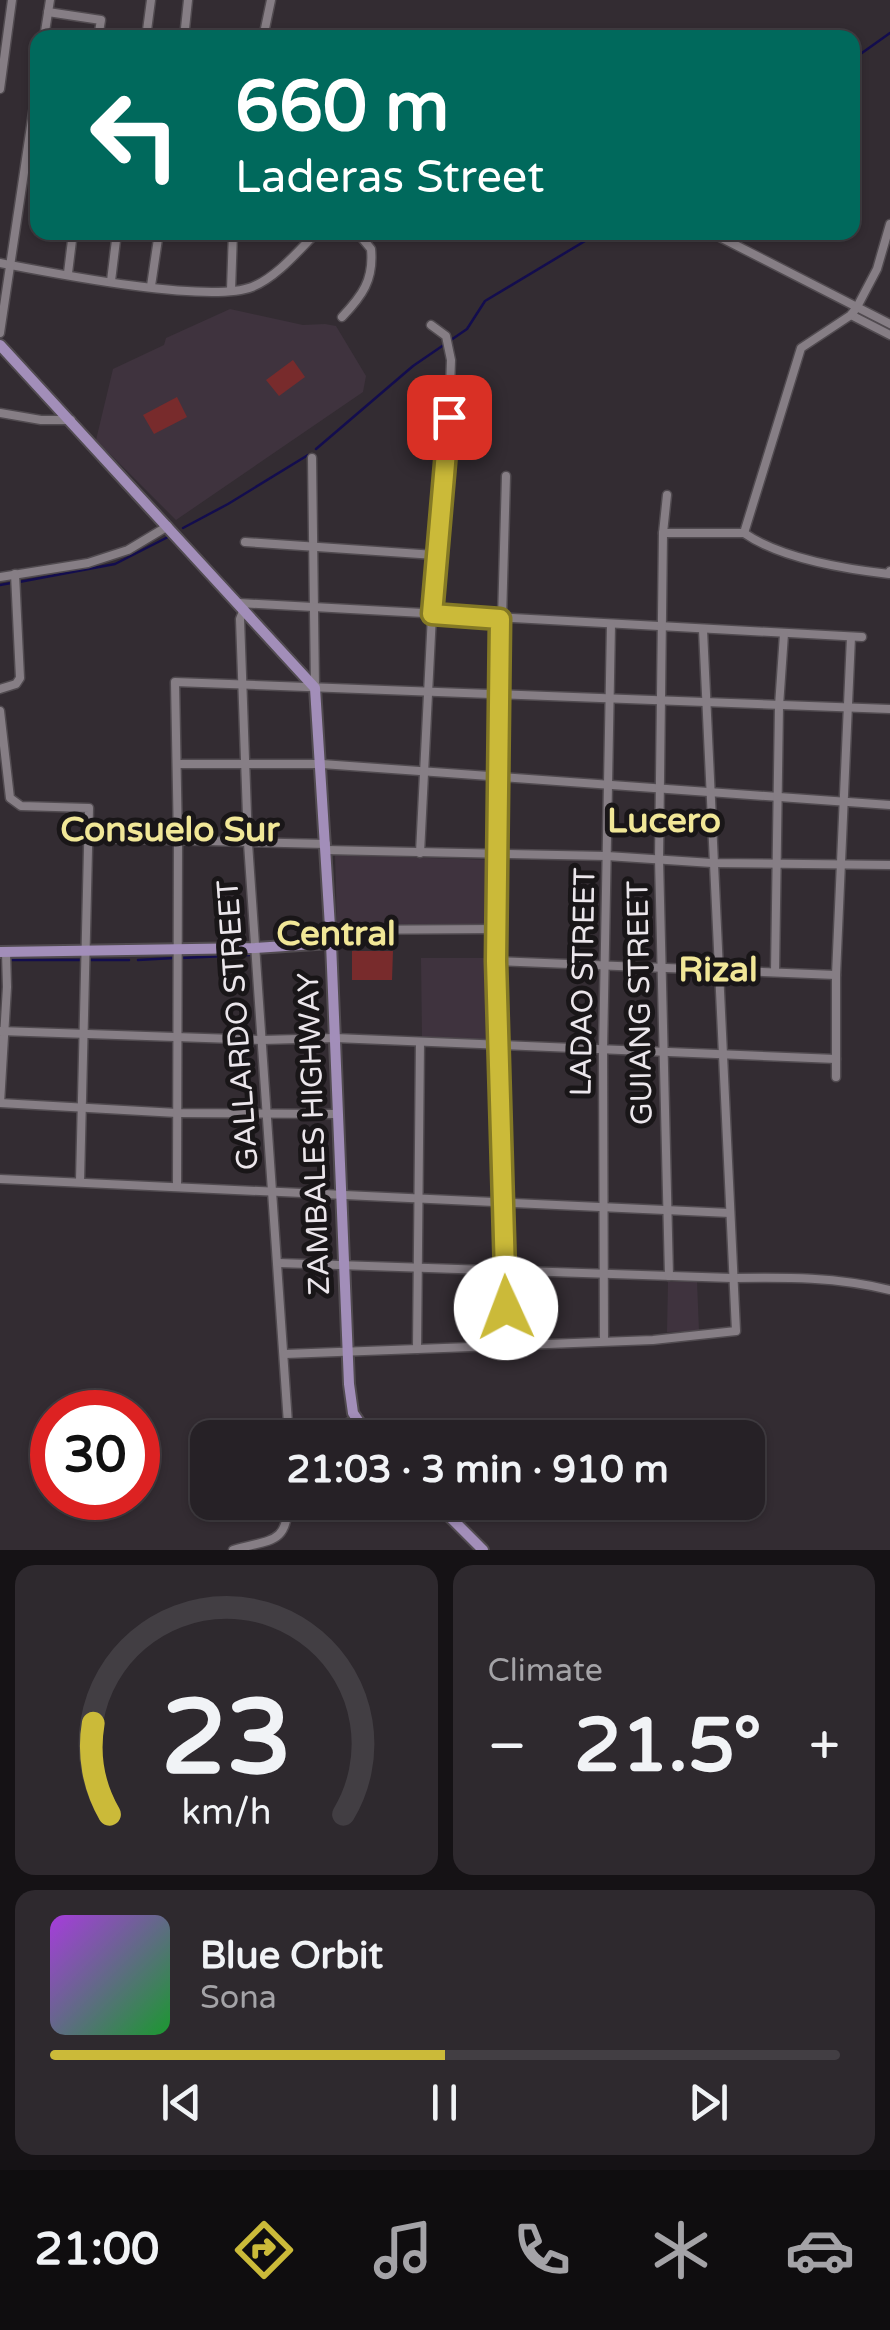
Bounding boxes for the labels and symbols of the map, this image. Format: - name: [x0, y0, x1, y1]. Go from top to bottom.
- pin: [407, 375, 492, 460]
- district label: Lucero: [607, 800, 721, 842]
- district label: Consuelo Sur: [60, 809, 280, 851]
- street label: LADAO STREET: [563, 867, 603, 1097]
- street label: GALLARDO STREET: [209, 879, 267, 1171]
- street label: GUIANG STREET: [619, 880, 661, 1126]
- district label: Central: [276, 913, 396, 955]
- district label: Rizal: [678, 949, 758, 991]
- street label: ZAMBALES HIGHWAY: [290, 972, 338, 1296]
- position arrow: [454, 1256, 558, 1360]
- speed limit sign: 30: [30, 1390, 160, 1520]

